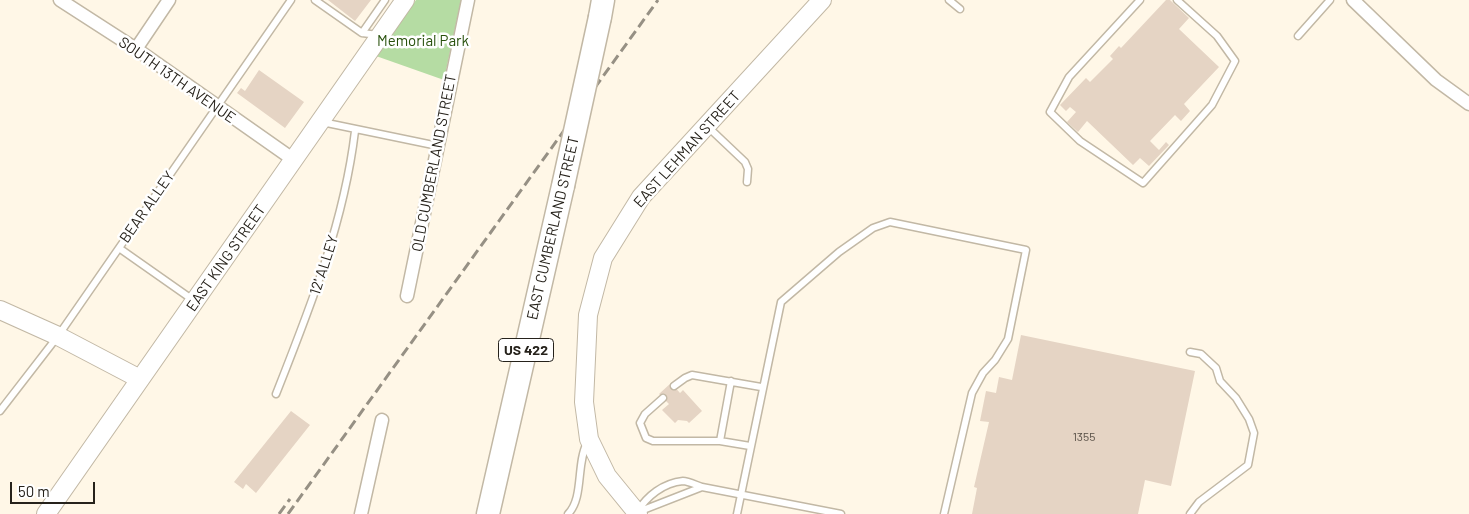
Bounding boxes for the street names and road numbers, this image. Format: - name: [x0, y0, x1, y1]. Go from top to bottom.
- street label: SOUTH 13TH AVENUE: [115, 33, 239, 127]
- street label: OLD CUMBERLAND STREET: [408, 73, 460, 253]
- street label: EAST LEHMAN STREET: [630, 87, 744, 211]
- street label: EAST CUMBERLAND STREET: [523, 134, 583, 322]
- street label: BEAR ALLEY: [116, 168, 178, 246]
- street label: EAST KING STREET: [183, 201, 269, 315]
- street label: 12' ALLEY: [306, 233, 342, 297]
- road number: US 422: [498, 338, 554, 362]

